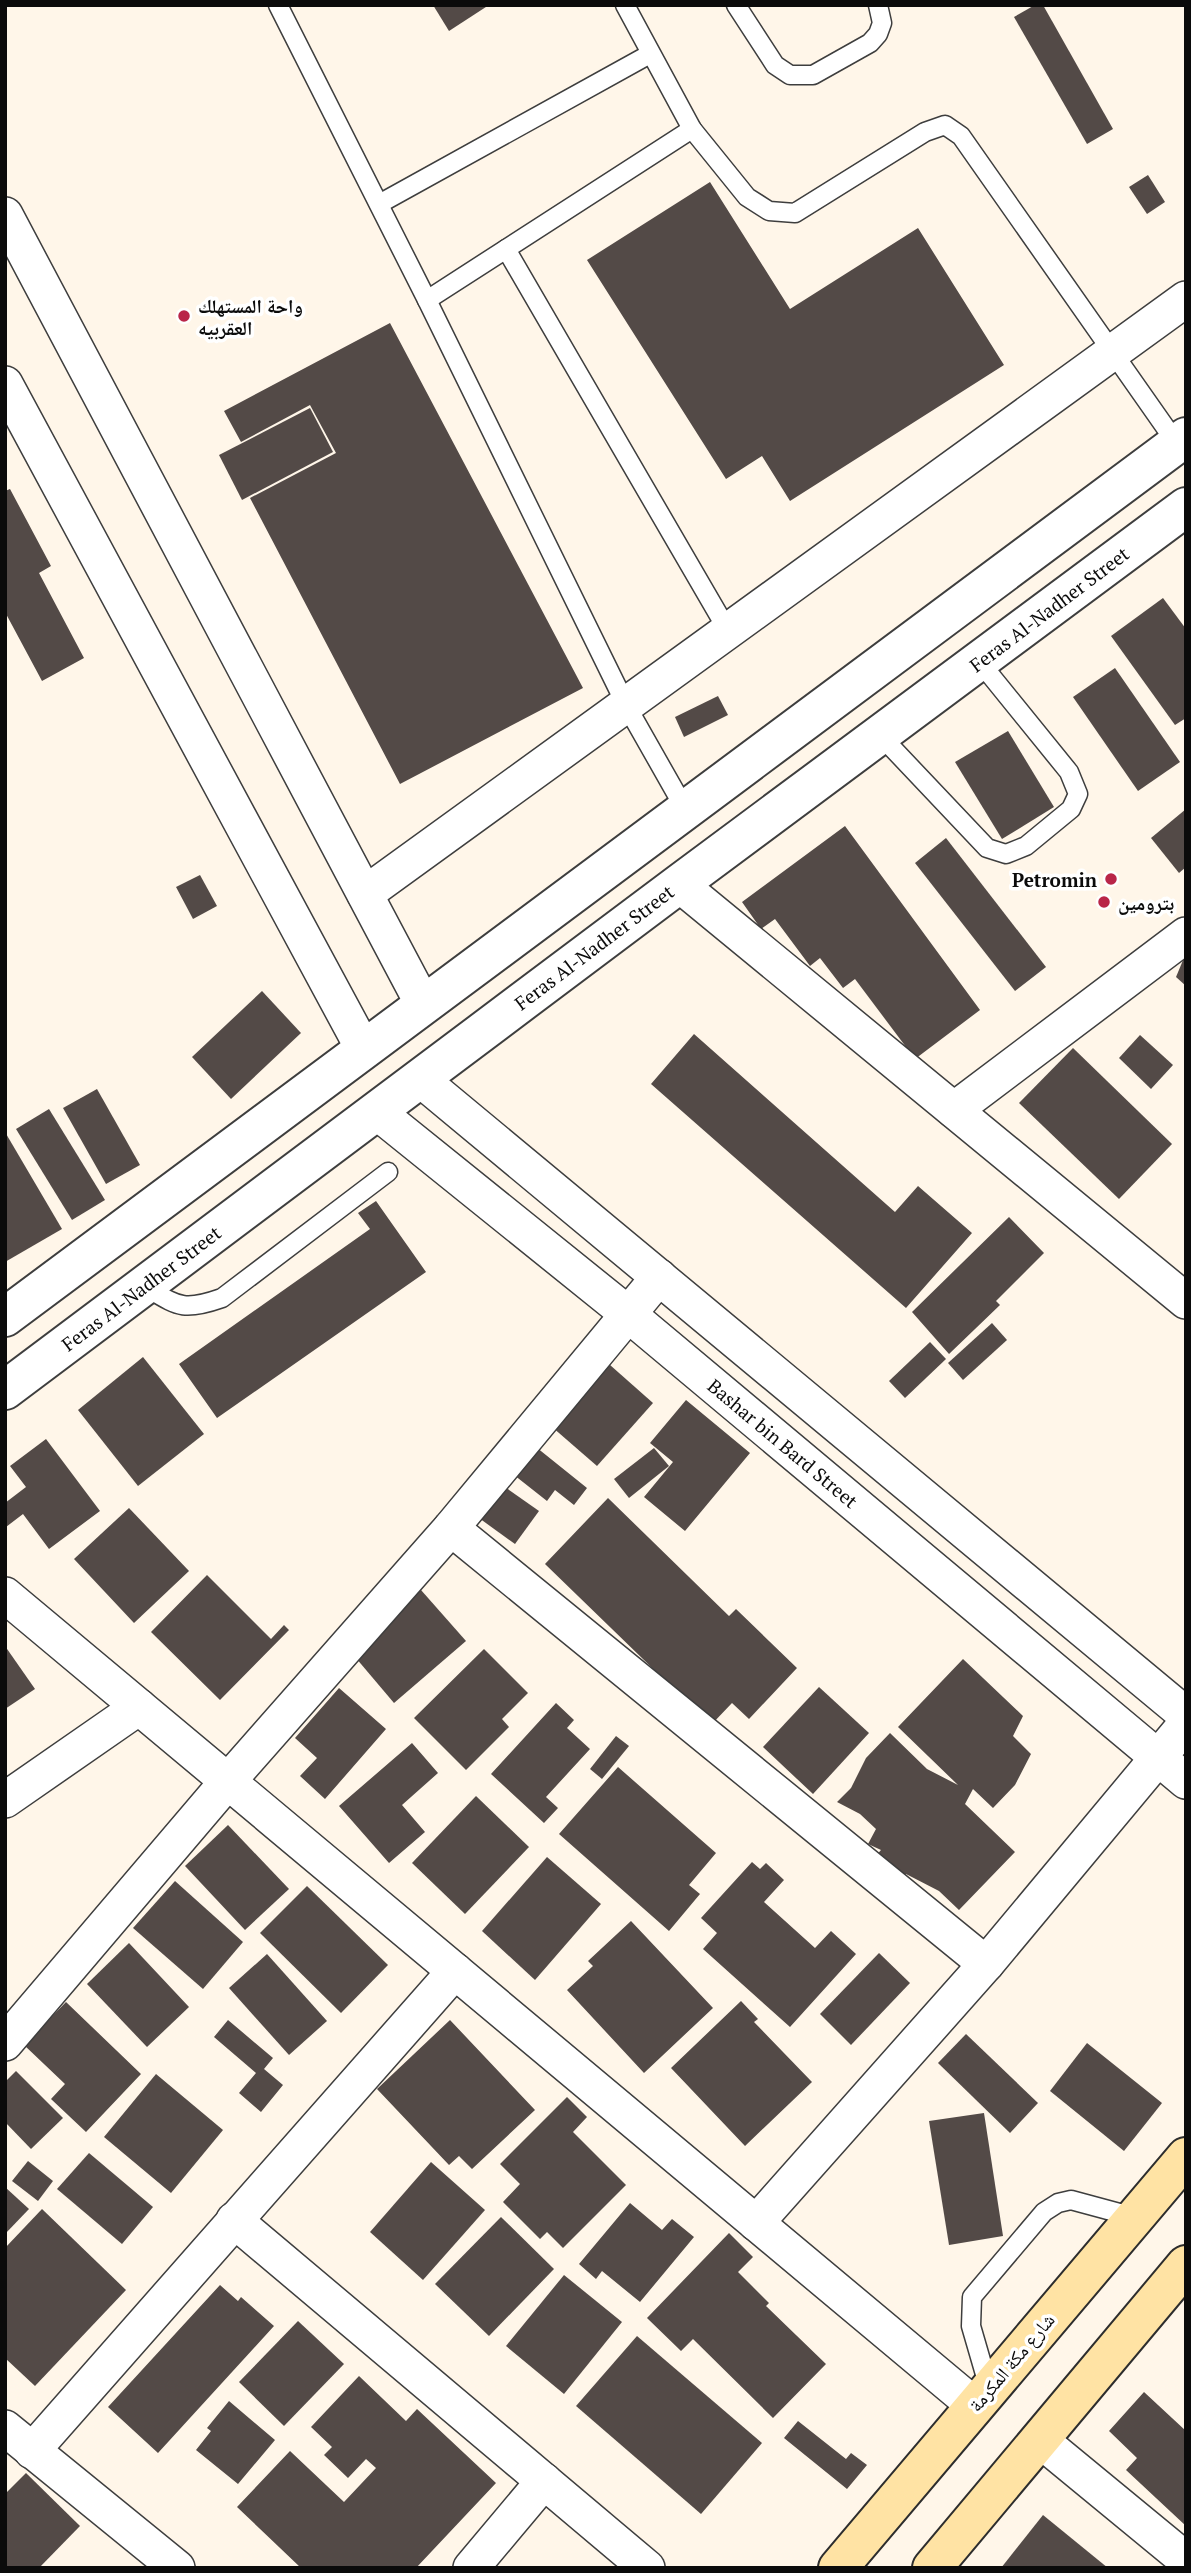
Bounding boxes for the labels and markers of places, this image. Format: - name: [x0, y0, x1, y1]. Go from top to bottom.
- place label: واحة المستهلك العقربيه: [198, 293, 303, 340]
- marker: واحة المستهلك العقربيه: [176, 308, 192, 324]
- place label: Petromin: [1012, 867, 1098, 892]
- marker: Petromin: [1103, 871, 1119, 887]
- place label: بترومين: [1118, 890, 1174, 915]
- marker: بترومين: [1096, 894, 1112, 910]

